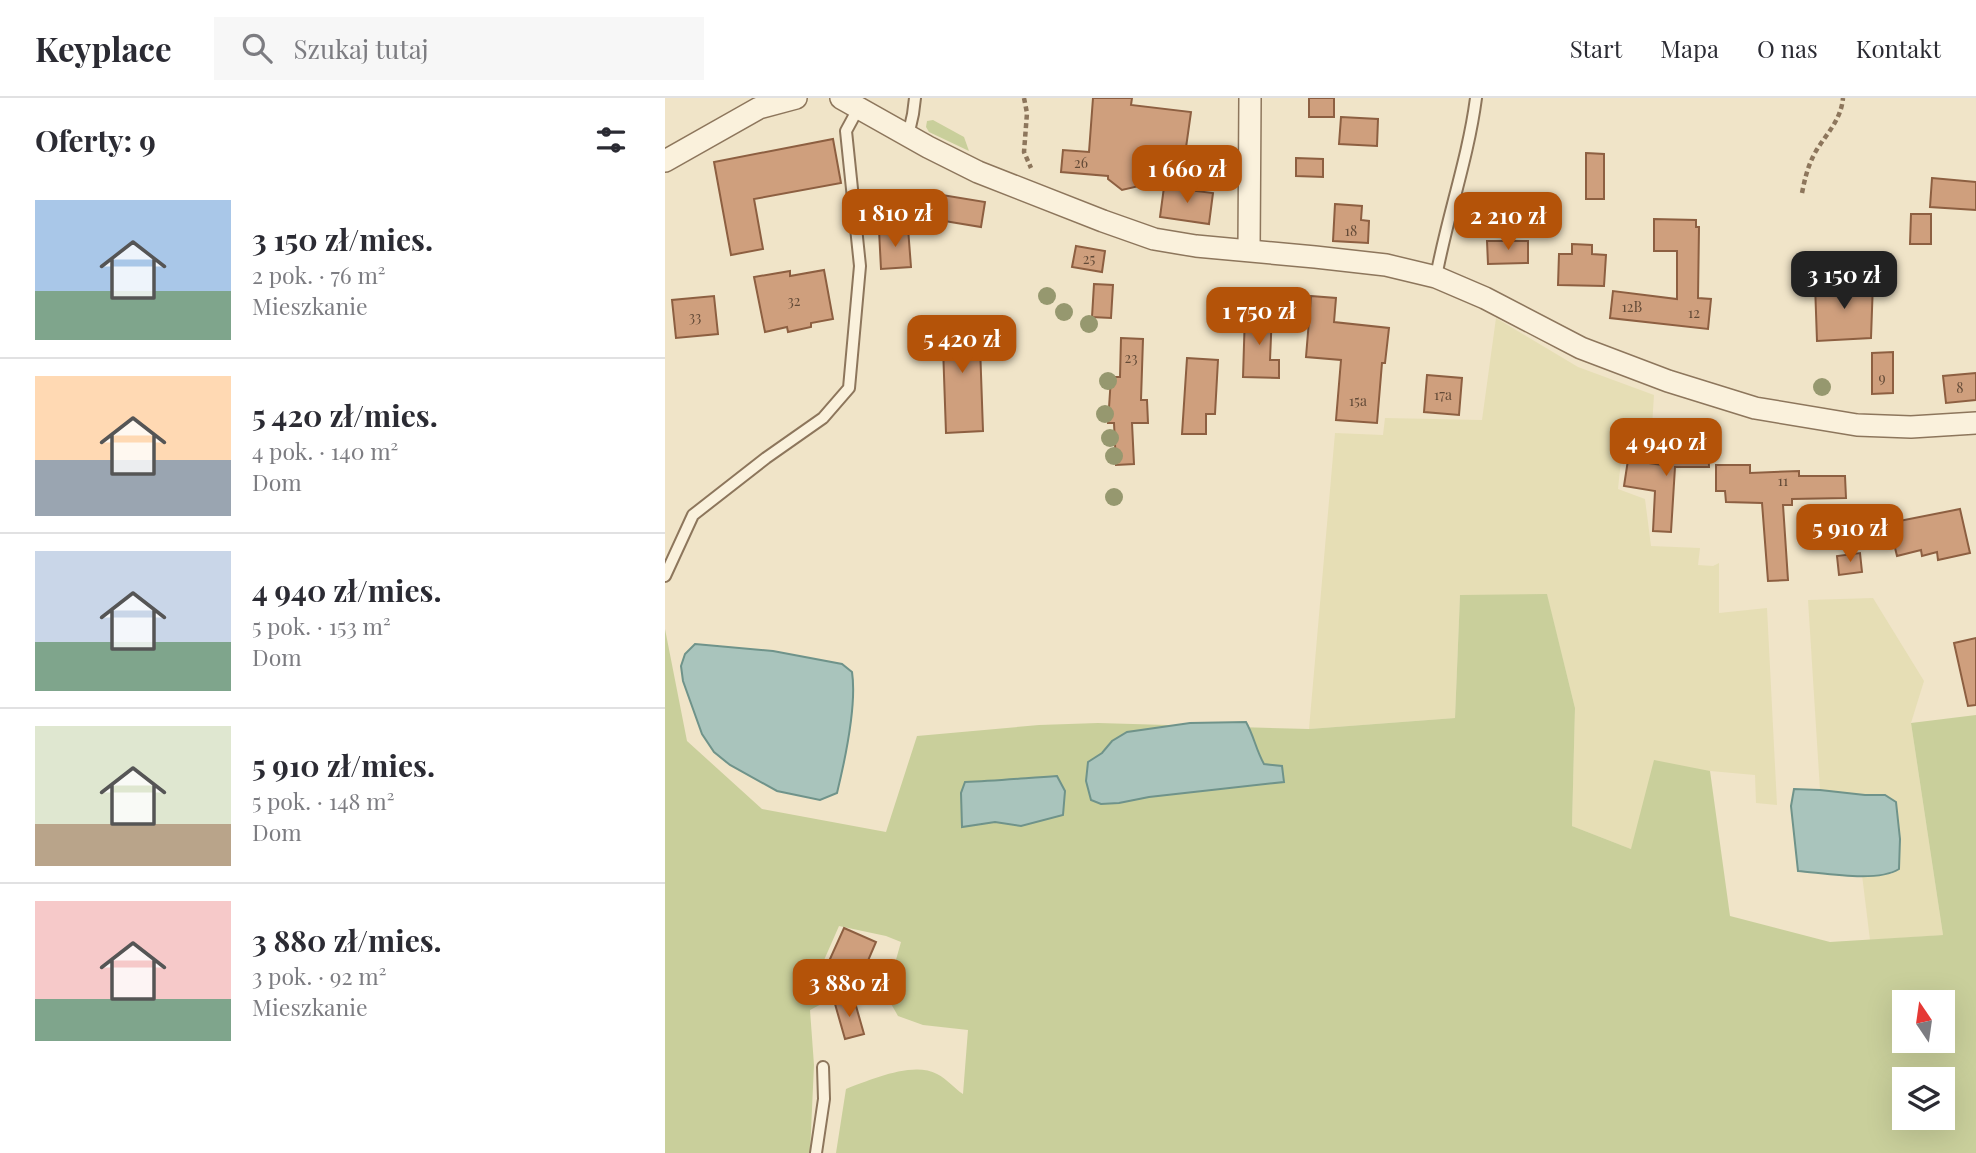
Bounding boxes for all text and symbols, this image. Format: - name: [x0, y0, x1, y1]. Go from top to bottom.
- search box: [214, 17, 704, 80]
- text: Keyplace: [35, 26, 172, 70]
- icon: search: [238, 29, 276, 67]
- text: Szukaj tutaj: [294, 31, 429, 66]
- text: Start: [1570, 32, 1622, 64]
- text: Mapa: [1660, 32, 1719, 64]
- text: O nas: [1757, 32, 1818, 64]
- text: Kontakt: [1856, 32, 1941, 64]
- text: Oferty: 9: [35, 120, 156, 160]
- icon: filters: [592, 121, 630, 159]
- pin: 1 660 zł: [1115, 146, 1259, 205]
- text: 1 660 zł: [1148, 152, 1226, 183]
- house number: 26: [1074, 153, 1088, 172]
- pin: 1 810 zł: [823, 190, 967, 249]
- pin: 2 210 zł: [1436, 192, 1580, 252]
- text: 1 810 zł: [858, 196, 932, 227]
- text: 2 210 zł: [1470, 199, 1546, 230]
- text: 3 150 zł/mies.: [252, 219, 433, 259]
- house number: 18: [1345, 221, 1357, 240]
- icon: home: [91, 228, 175, 312]
- house number: 25: [1083, 249, 1095, 268]
- pin: 3 150 zł: [1772, 252, 1916, 311]
- text: 3 150 zł: [1807, 258, 1881, 289]
- text: 2 pok. · 76 m²: [252, 259, 386, 290]
- pin: 1 750 zł: [1187, 288, 1331, 347]
- text: Mieszkanie: [252, 290, 368, 321]
- house number: 32: [787, 291, 801, 310]
- text: 1 750 zł: [1222, 294, 1296, 325]
- house number: 12B: [1622, 297, 1643, 316]
- house number: 12: [1688, 303, 1700, 322]
- house number: 33: [689, 307, 701, 326]
- pin: 5 420 zł: [890, 316, 1034, 375]
- text: 5 420 zł: [923, 322, 1001, 353]
- house number: 23: [1124, 348, 1138, 367]
- house number: 9: [1878, 368, 1886, 387]
- house number: 8: [1956, 378, 1964, 397]
- house number: 17a: [1434, 385, 1452, 404]
- house number: 15a: [1349, 391, 1367, 410]
- text: 5 420 zł/mies.: [252, 395, 438, 435]
- icon: home: [91, 404, 175, 488]
- pin: 4 940 zł: [1594, 418, 1738, 478]
- text: 4 940 zł: [1626, 425, 1706, 456]
- text: 4 pok. · 140 m²: [252, 435, 398, 466]
- text: Dom: [252, 466, 302, 497]
- house number: 11: [1778, 471, 1788, 490]
- pin: 5 910 zł: [1778, 504, 1922, 564]
- text: 5 910 zł: [1812, 511, 1888, 542]
- text: 4 940 zł/mies.: [252, 570, 442, 610]
- icon: home: [91, 579, 175, 663]
- text: 5 pok. · 153 m²: [252, 610, 391, 641]
- text: Dom: [252, 641, 302, 672]
- text: 5 910 zł/mies.: [252, 745, 435, 785]
- icon: home: [91, 754, 175, 838]
- text: 5 pok. · 148 m²: [252, 785, 394, 816]
- text: Dom: [252, 816, 302, 847]
- text: 3 880 zł/mies.: [252, 920, 442, 960]
- icon: home: [91, 929, 175, 1013]
- text: 3 pok. · 92 m²: [252, 960, 386, 991]
- pin: 3 880 zł: [777, 960, 921, 1019]
- text: 3 880 zł: [809, 966, 889, 997]
- north arrow: [1892, 990, 1955, 1054]
- map controls: [1892, 990, 1955, 1130]
- text: Mieszkanie: [252, 991, 368, 1022]
- button: layers: [1892, 1067, 1955, 1130]

